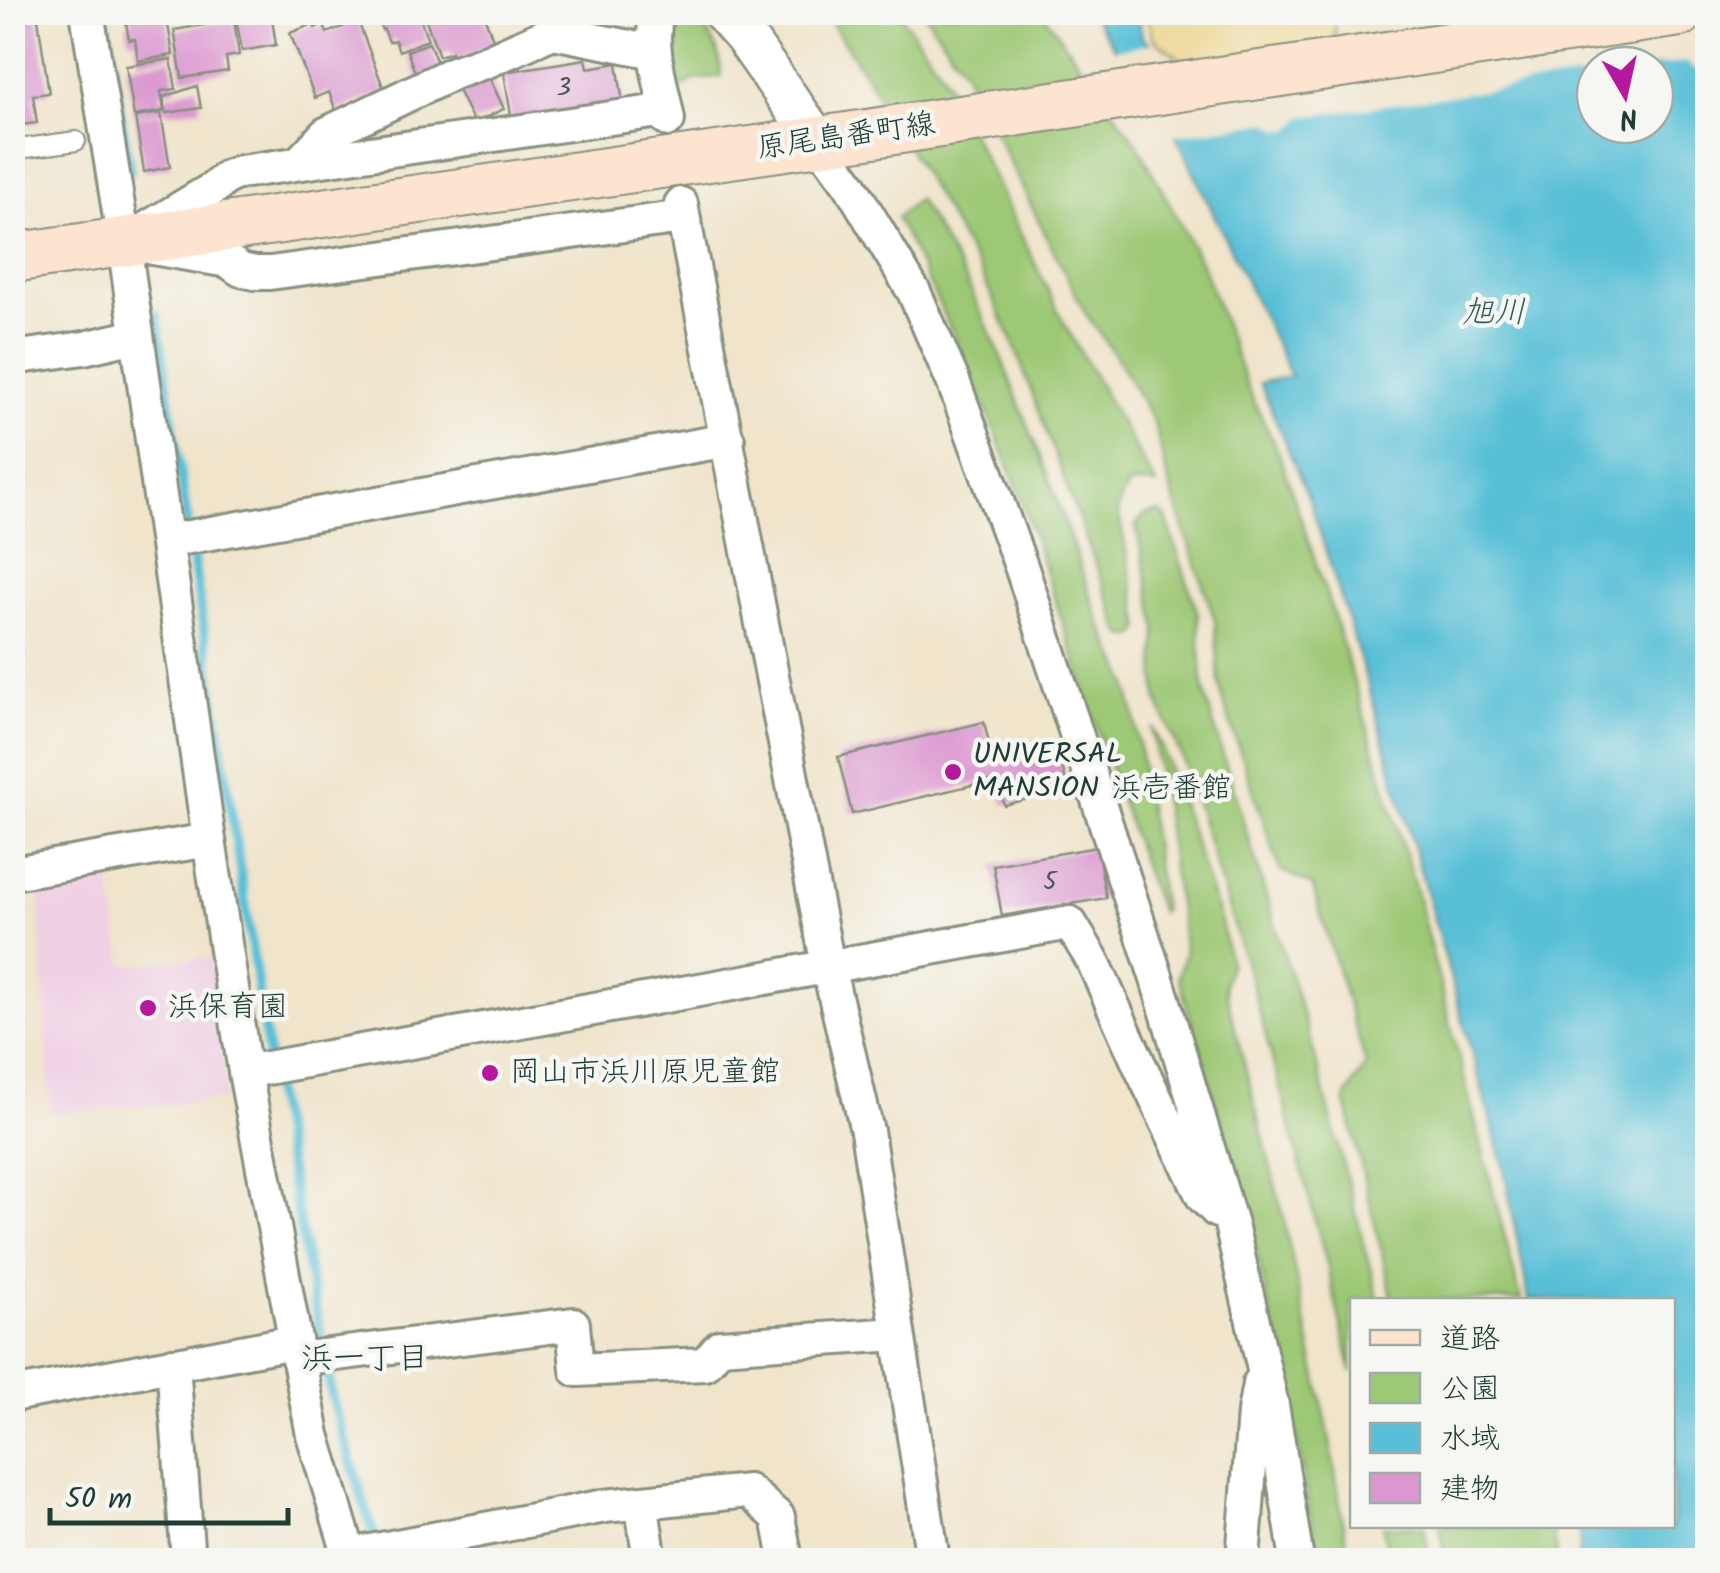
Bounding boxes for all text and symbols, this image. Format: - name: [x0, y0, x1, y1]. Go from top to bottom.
- north arrow: [1575, 45, 1675, 145]
- house number: 3: [557, 68, 571, 108]
- text: N: [1616, 94, 1641, 141]
- street label: 原尾島番町線: [754, 101, 938, 173]
- water label: 旭川: [1462, 288, 1526, 339]
- place label: UNIVERSAL MANSION 浜壱番館: [973, 731, 1231, 813]
- marker: UNIVERSAL MANSION 浜壱番館: [942, 761, 964, 783]
- house number: 5: [1043, 862, 1058, 902]
- place label: 浜保育園: [168, 984, 288, 1032]
- marker: 浜保育園: [137, 997, 159, 1019]
- place label: 岡山市浜川原児童館: [510, 1049, 780, 1097]
- marker: 岡山市浜川原児童館: [479, 1062, 501, 1084]
- legend: [1350, 1298, 1675, 1528]
- text: 道路: [1440, 1316, 1500, 1364]
- district label: 浜一丁目: [301, 1334, 429, 1385]
- text: 公園: [1440, 1366, 1500, 1414]
- text: 水域: [1440, 1416, 1500, 1464]
- scale bar: [50, 1463, 288, 1525]
- text: 建物: [1440, 1466, 1500, 1514]
- text: 50 m: [65, 1476, 132, 1524]

